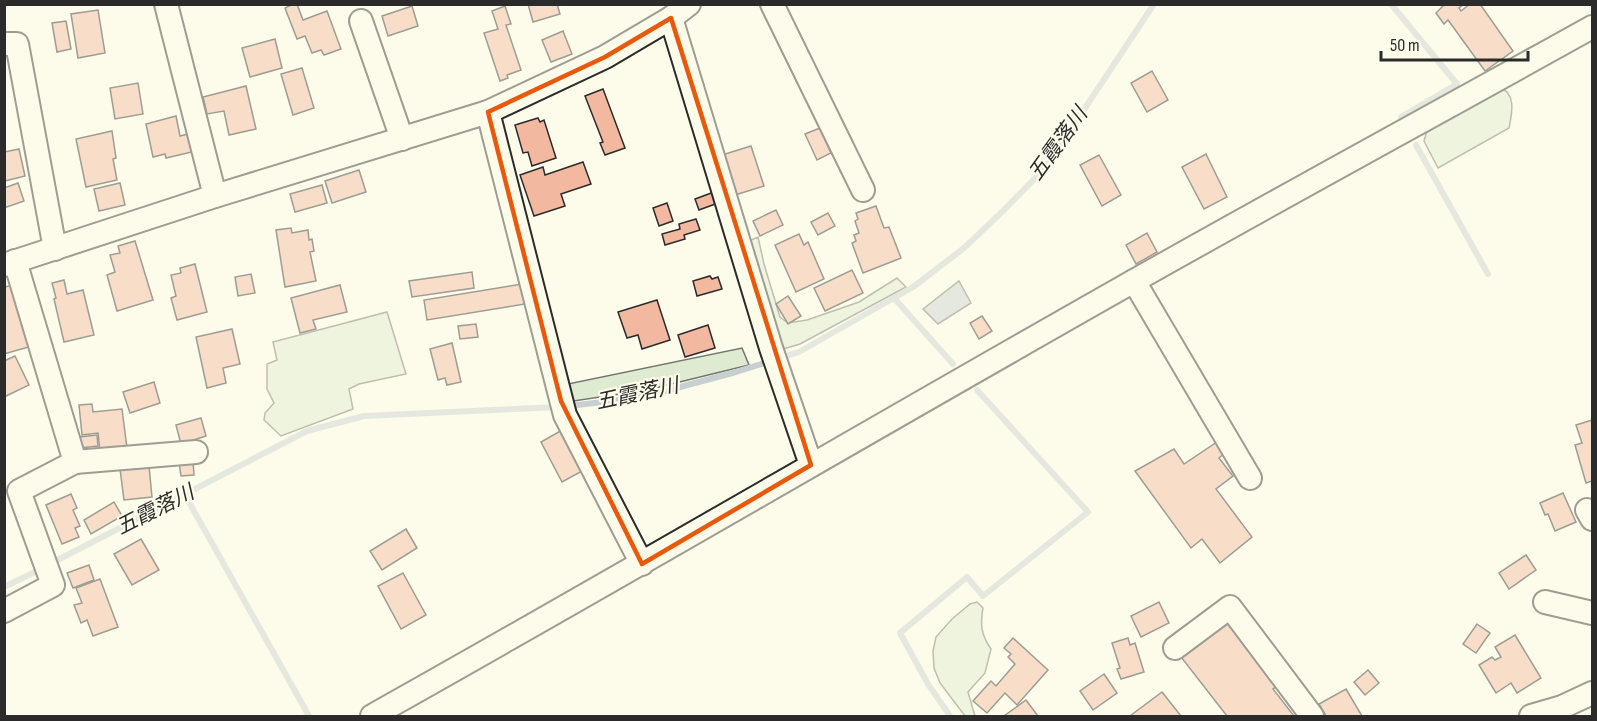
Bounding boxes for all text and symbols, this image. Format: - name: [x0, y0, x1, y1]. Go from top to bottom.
- scale bar: [1381, 24, 1528, 62]
- text: 50 m: [1390, 35, 1420, 56]
- water label: 五霞落川: [1023, 101, 1094, 185]
- water label: 五霞落川: [593, 373, 683, 415]
- water label: 五霞落川: [112, 479, 200, 540]

